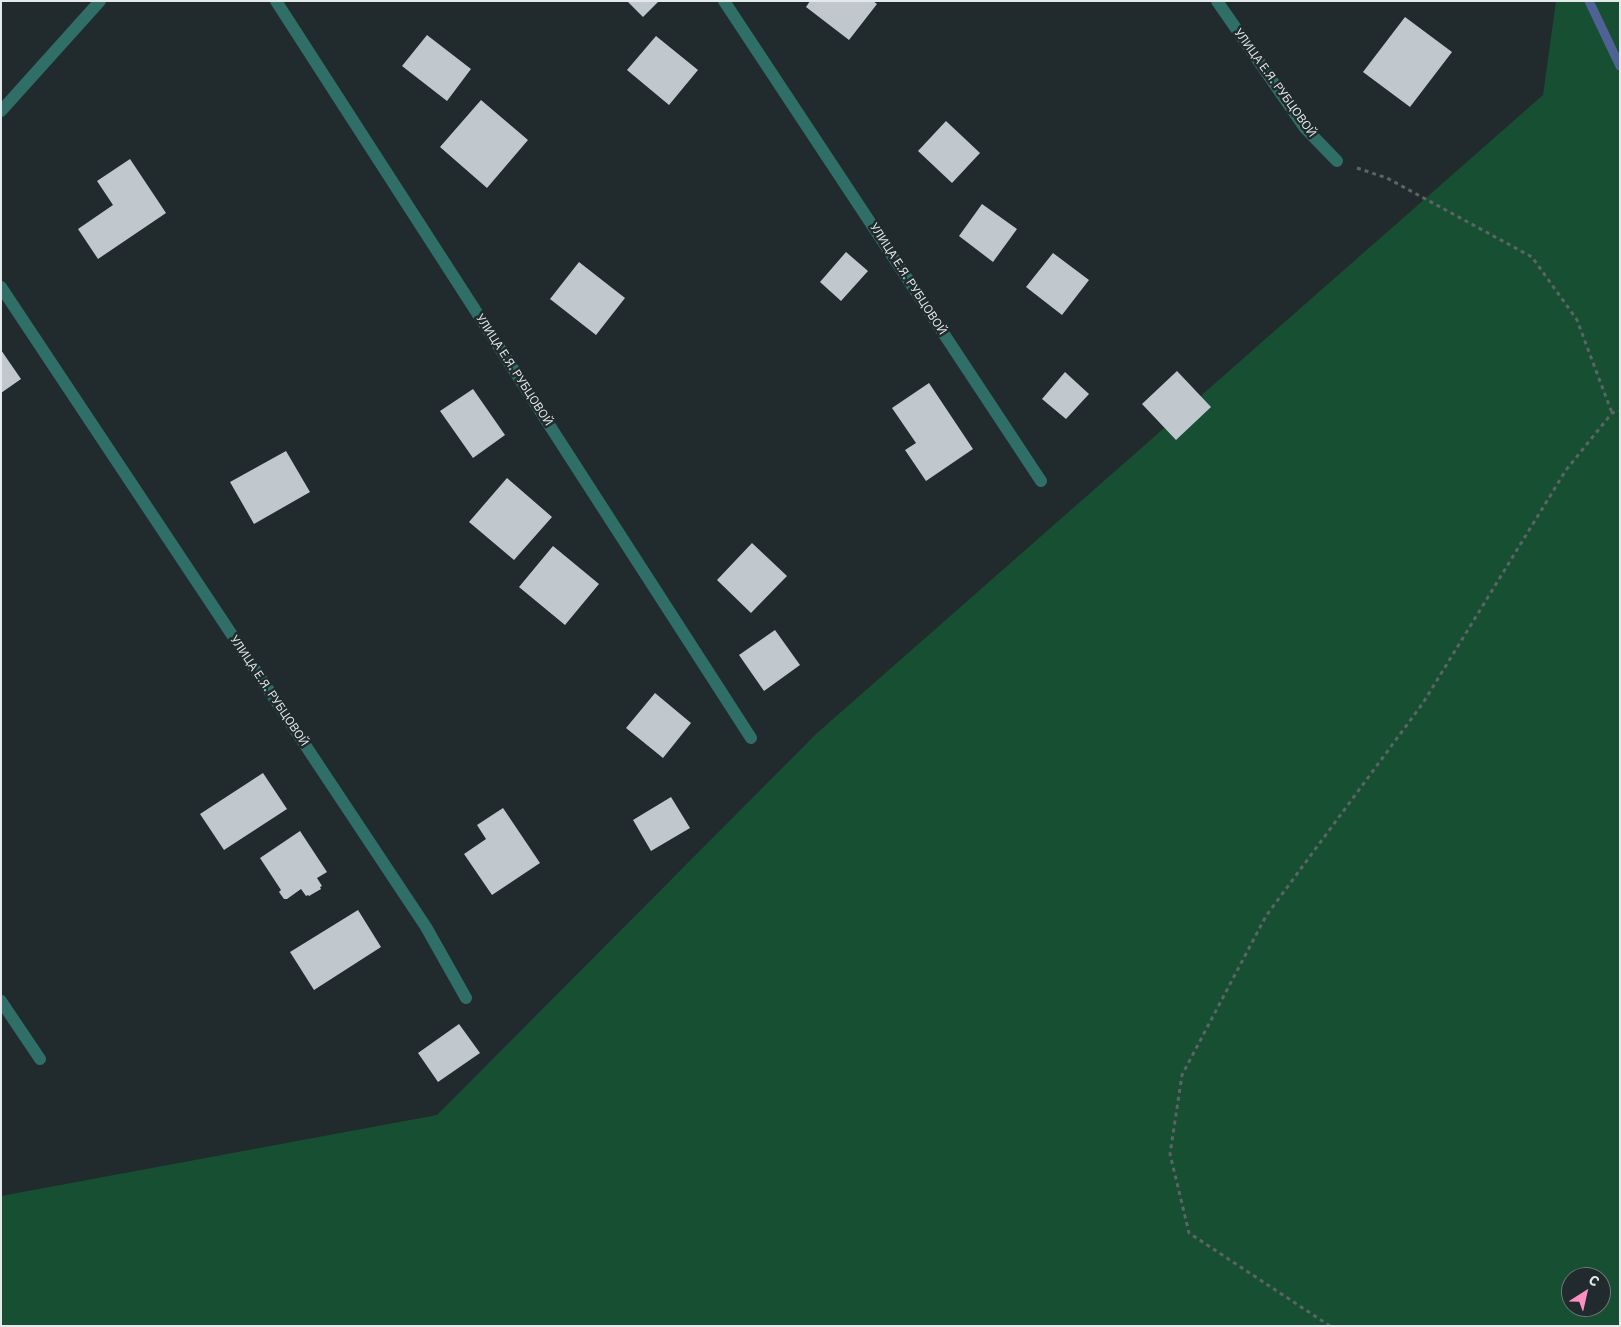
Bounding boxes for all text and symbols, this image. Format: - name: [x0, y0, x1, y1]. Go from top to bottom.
- street label: УЛИЦА Е.Я. РУБЦОВОЙ: [1231, 26, 1319, 140]
- street label: УЛИЦА Е.Я. РУБЦОВОЙ: [866, 220, 950, 338]
- street label: УЛИЦА Е.Я. РУБЦОВОЙ: [472, 311, 556, 429]
- street label: УЛИЦА Е.Я. РУБЦОВОЙ: [227, 633, 311, 749]
- north arrow: [1561, 1267, 1611, 1317]
- text: С: [1585, 1271, 1603, 1291]

